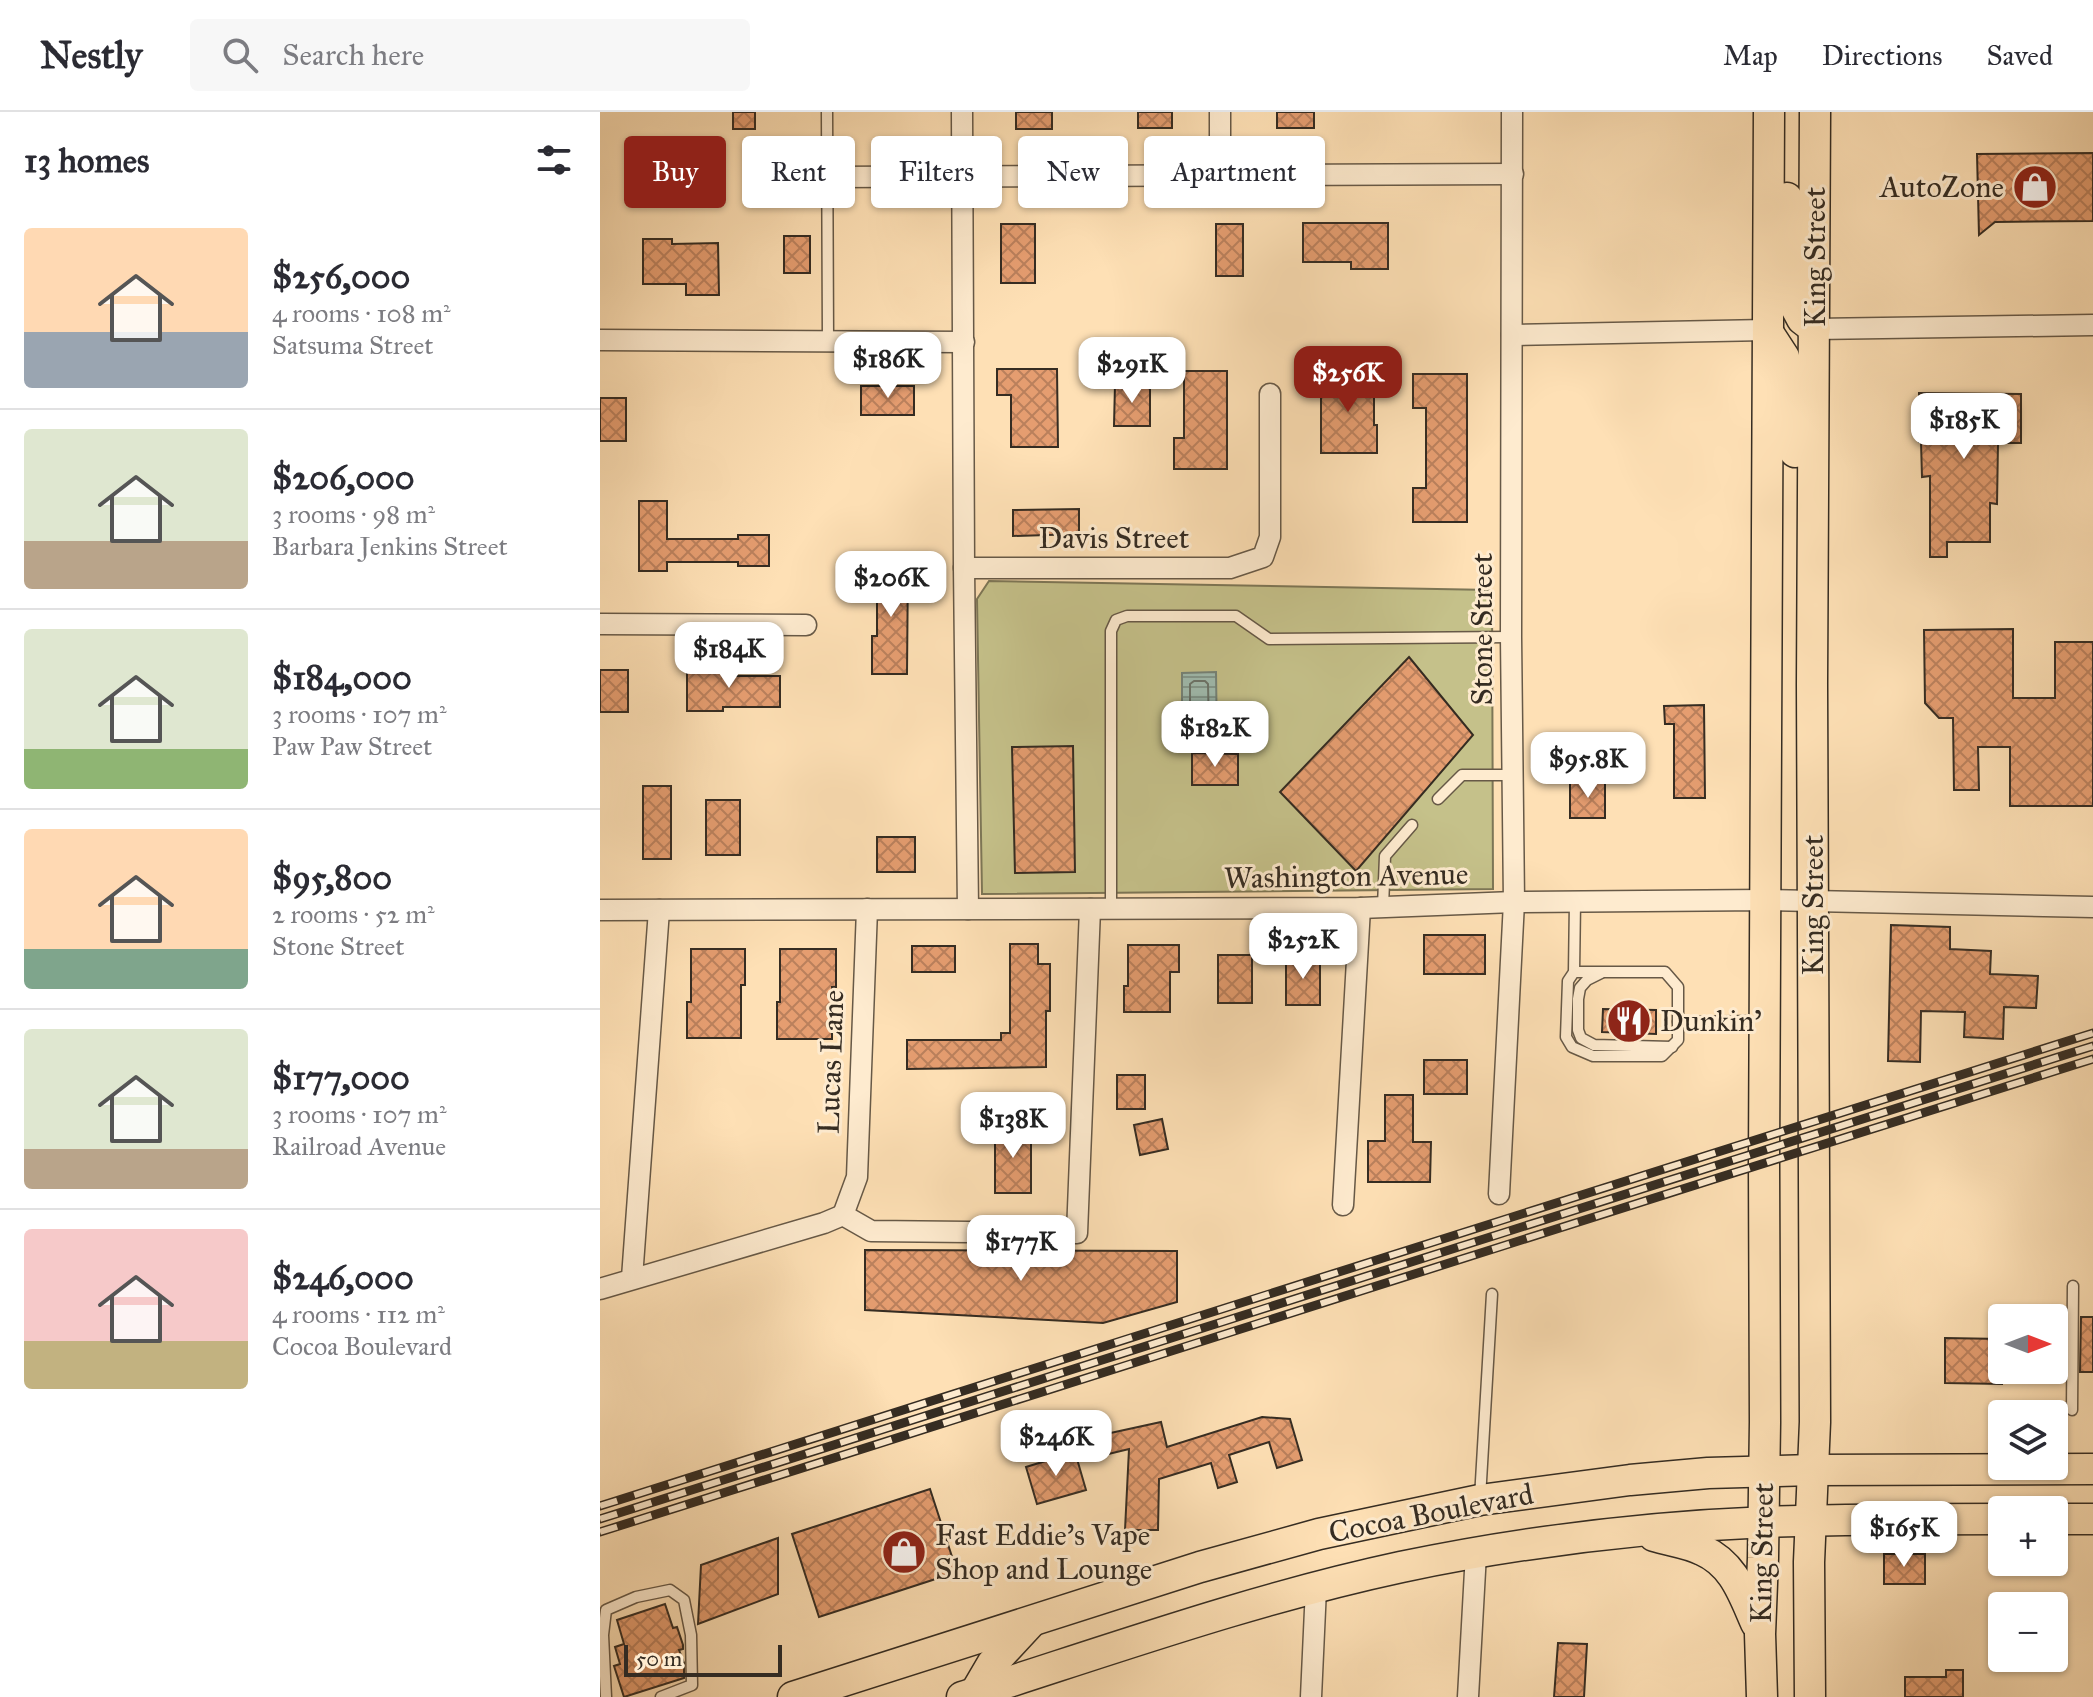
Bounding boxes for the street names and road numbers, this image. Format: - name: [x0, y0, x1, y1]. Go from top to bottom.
- street label: King Street: [1797, 186, 1833, 327]
- street label: Davis Street: [1039, 520, 1190, 556]
- street label: Stone Street: [1464, 552, 1500, 705]
- street label: King Street: [1795, 834, 1831, 975]
- street label: Washington Avenue: [1223, 856, 1469, 896]
- street label: Lucas Lane: [810, 989, 852, 1135]
- street label: Cocoa Boulevard: [1326, 1476, 1536, 1550]
- street label: King Street: [1743, 1482, 1781, 1624]

